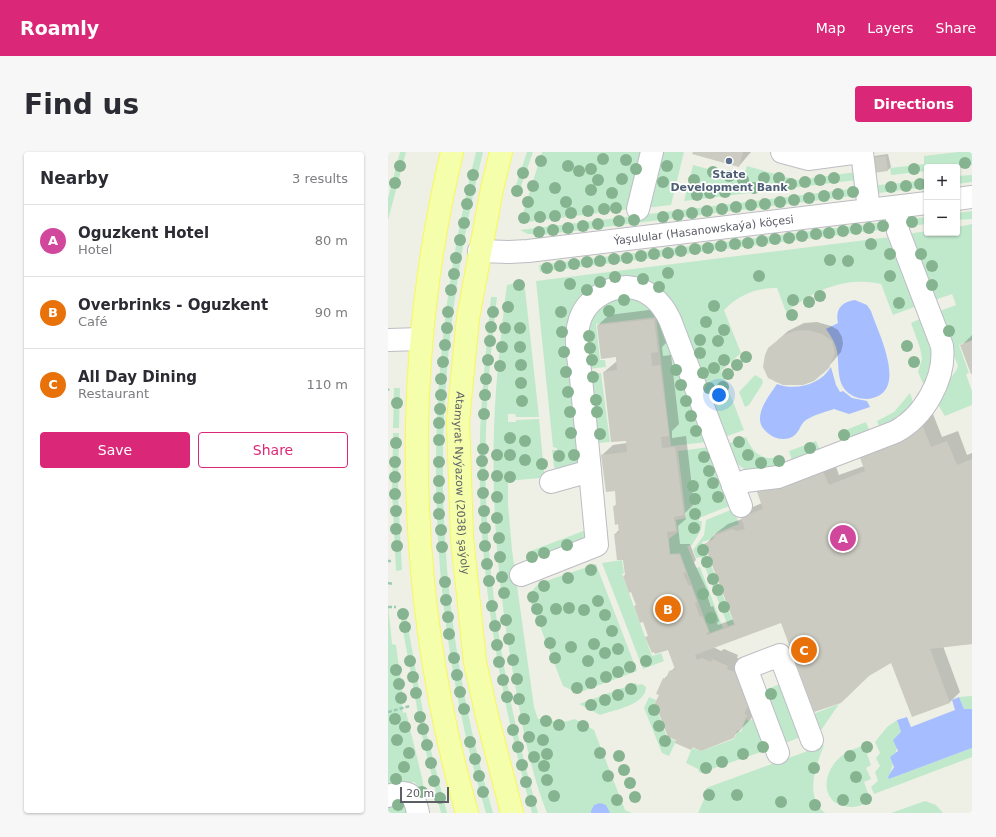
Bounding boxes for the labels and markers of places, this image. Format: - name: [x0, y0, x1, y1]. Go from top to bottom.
- marker: State Development Bank: [724, 156, 734, 166]
- place label: State Development Bank: [670, 168, 788, 194]
- pin: A: [830, 523, 856, 553]
- pin: B: [655, 594, 681, 624]
- pin: C: [791, 635, 817, 665]

